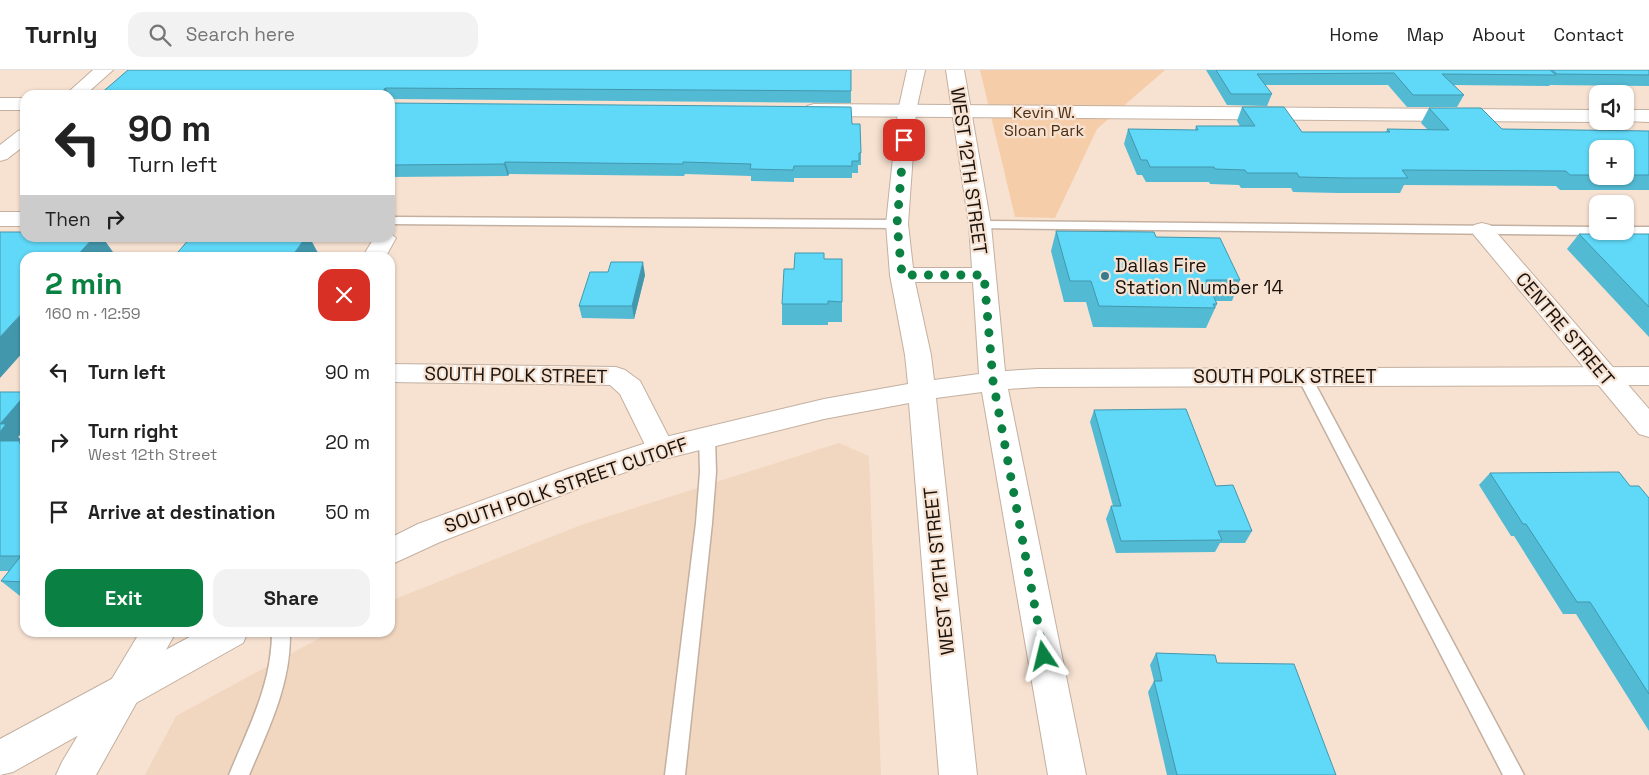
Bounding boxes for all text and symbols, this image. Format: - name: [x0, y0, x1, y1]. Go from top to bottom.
- search box: [128, 12, 478, 57]
- text: Turnly: [25, 19, 98, 50]
- icon: search: [146, 21, 174, 49]
- text: Search here: [186, 22, 295, 47]
- text: Home: [1330, 23, 1379, 46]
- text: Map: [1407, 23, 1444, 46]
- text: About: [1472, 23, 1526, 46]
- text: Contact: [1554, 23, 1624, 46]
- map controls: [1589, 85, 1634, 240]
- button: sound: [1589, 85, 1634, 130]
- street label: WEST 12TH STREET: [945, 86, 993, 256]
- park label: Kevin W. Sloan Park: [1004, 102, 1084, 141]
- text: 90 m: [128, 107, 211, 151]
- icon: left: [45, 110, 110, 175]
- pin: [883, 119, 925, 161]
- icon: arrive: [890, 126, 918, 154]
- button: +: [1589, 140, 1634, 185]
- text: Turn left: [128, 150, 218, 178]
- button: −: [1589, 195, 1634, 240]
- icon: right: [101, 205, 129, 233]
- text: Then: [45, 207, 91, 232]
- place label: Dallas Fire Station Number 14: [1115, 253, 1283, 300]
- text: 2 min: [45, 264, 123, 303]
- street label: CENTRE STREET: [1510, 267, 1620, 391]
- button: close: [318, 269, 370, 321]
- marker: Dallas Fire Station Number 14: [1099, 270, 1111, 282]
- text: 160 m · 12:59: [45, 303, 141, 324]
- icon: left: [45, 358, 73, 386]
- text: Turn left: [88, 360, 166, 385]
- text: 90 m: [325, 360, 370, 385]
- street label: SOUTH POLK STREET: [424, 361, 608, 389]
- street label: SOUTH POLK STREET: [1193, 364, 1377, 389]
- text: Turn right: [88, 419, 178, 444]
- icon: right: [45, 428, 73, 456]
- text: 20 m: [325, 430, 370, 455]
- street label: SOUTH POLK STREET CUTOFF: [441, 431, 691, 539]
- text: West 12th Street: [88, 444, 217, 465]
- street label: WEST 12TH STREET: [918, 486, 960, 656]
- icon: arrive: [45, 498, 73, 526]
- text: Arrive at destination: [88, 500, 276, 525]
- text: 50 m: [325, 500, 370, 525]
- button: Exit: [45, 569, 203, 627]
- button: Share: [213, 569, 370, 627]
- position arrow: [1017, 629, 1069, 681]

